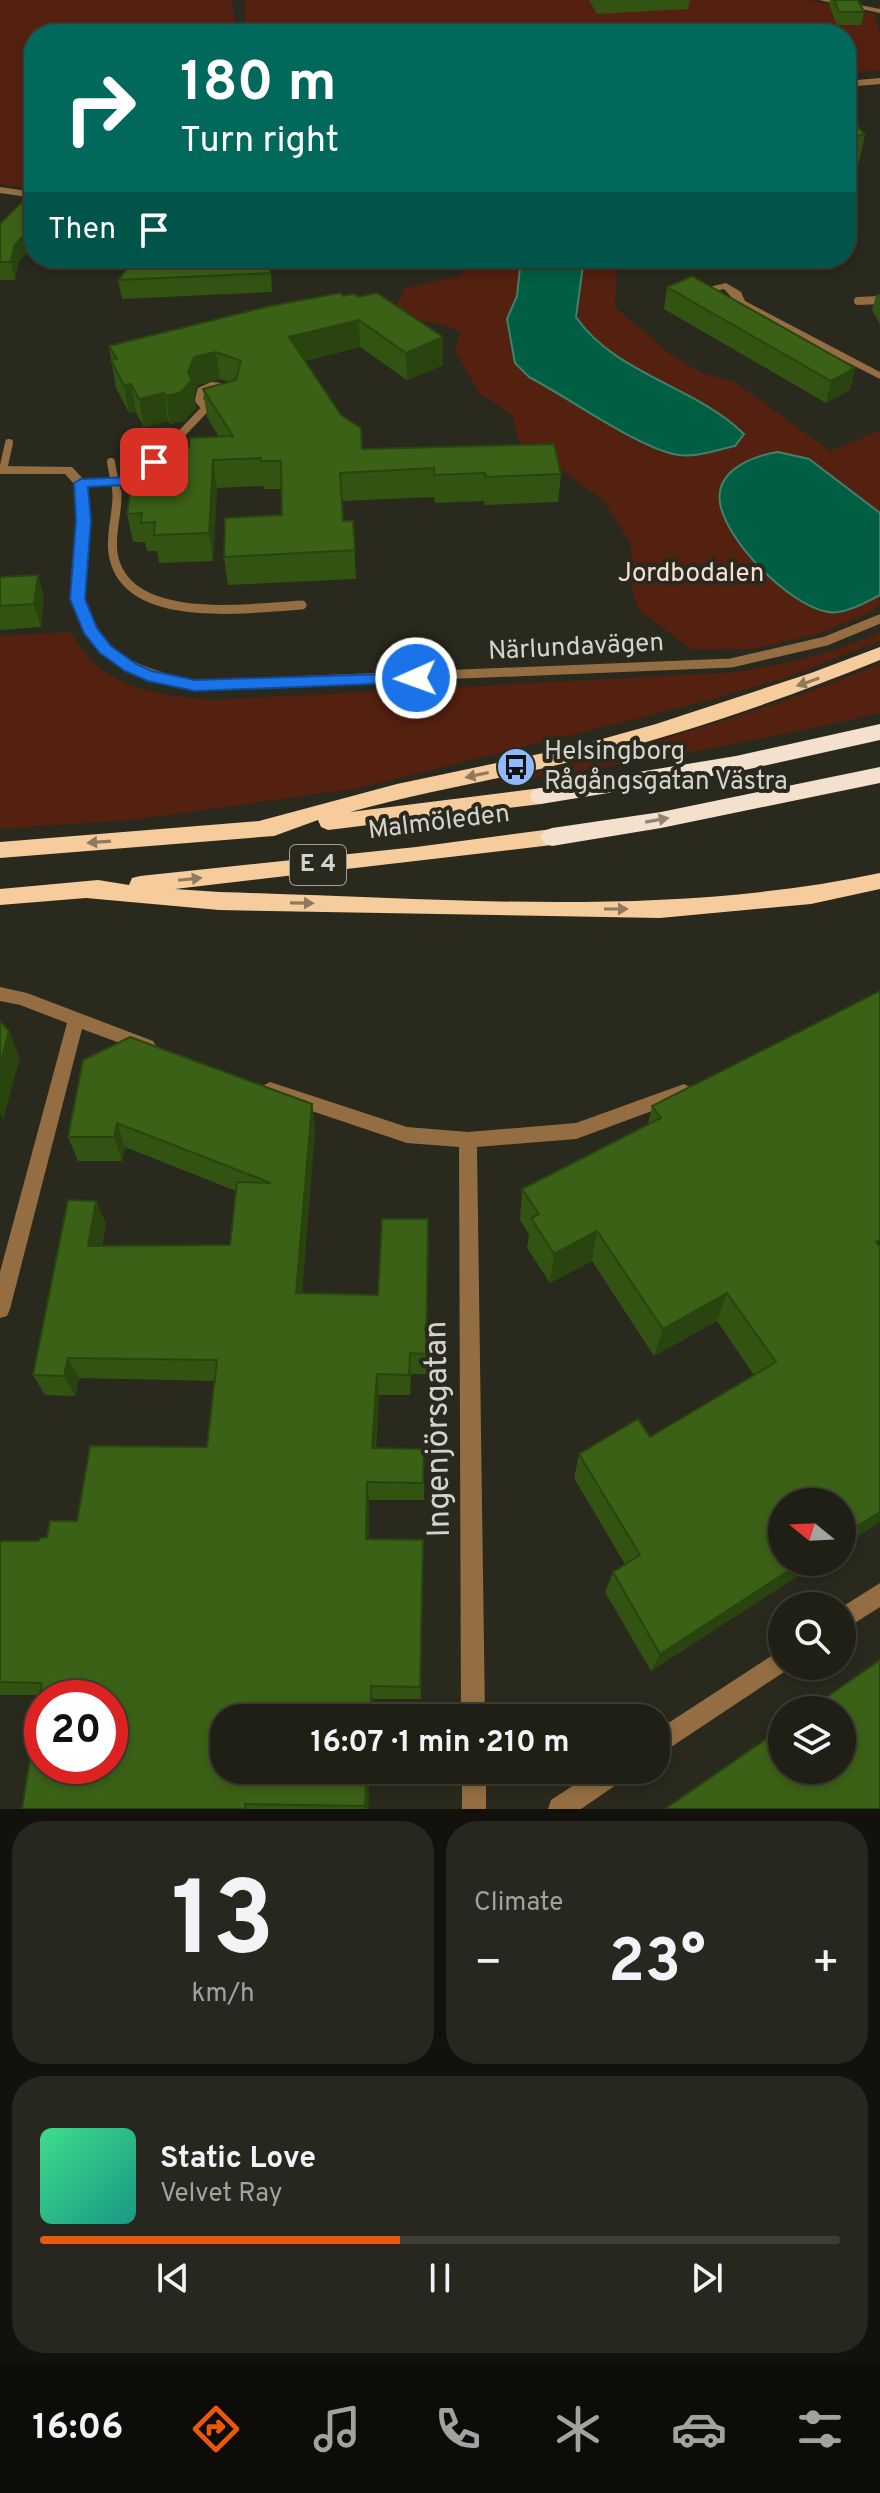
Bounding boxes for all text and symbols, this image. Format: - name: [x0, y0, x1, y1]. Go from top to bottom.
- text: 180 m: [180, 50, 337, 120]
- icon: right: [48, 56, 152, 160]
- text: Turn right: [180, 119, 339, 165]
- icon: arrive: [132, 208, 176, 252]
- text: Then: [48, 212, 116, 249]
- pin: [120, 428, 188, 496]
- icon: arrive: [132, 440, 176, 484]
- park label: Jordbodalen: [618, 558, 764, 591]
- street label: Närlundavägen: [487, 627, 665, 669]
- position arrow: [374, 636, 458, 720]
- one-way arrow: [795, 676, 819, 689]
- place label: Helsingborg Rågångsgatan Västra: [544, 736, 788, 799]
- bus stop icon: Helsingborg Rågångsgatan Västra: [495, 746, 537, 788]
- one-way arrow: [464, 769, 489, 782]
- street label: Malmöleden: [366, 798, 512, 848]
- one-way arrow: [645, 814, 670, 826]
- one-way arrow: [86, 836, 111, 849]
- road number: E 4: [290, 845, 346, 885]
- one-way arrow: [178, 872, 203, 885]
- one-way arrow: [290, 896, 315, 909]
- one-way arrow: [604, 903, 629, 915]
- street label: Ingenjörsgatan: [417, 1320, 461, 1538]
- north arrow: [768, 1488, 856, 1576]
- map controls: [768, 1488, 856, 1784]
- button: search: [768, 1592, 856, 1680]
- speed limit sign: 20: [24, 1680, 128, 1784]
- button: layers: [768, 1696, 856, 1784]
- text: 16:07 · 1 min · 210 m: [311, 1725, 569, 1762]
- text: 13: [171, 1860, 275, 1992]
- text: Climate: [474, 1887, 563, 1920]
- text: 23°: [608, 1927, 706, 2003]
- text: −: [474, 1937, 502, 1993]
- text: +: [812, 1937, 840, 1993]
- text: km/h: [191, 1978, 255, 2011]
- text: Static Love: [160, 2141, 316, 2178]
- text: Velvet Ray: [160, 2178, 283, 2211]
- icon: previous: [151, 2256, 195, 2300]
- icon: pause: [418, 2256, 462, 2300]
- icon: next: [685, 2256, 729, 2300]
- icon: directions: [188, 2401, 244, 2457]
- icon: music: [309, 2401, 365, 2457]
- icon: phone: [430, 2401, 486, 2457]
- icon: climate: [550, 2401, 606, 2457]
- icon: car: [671, 2401, 727, 2457]
- icon: filters: [792, 2401, 848, 2457]
- text: 16:06: [32, 2406, 123, 2452]

